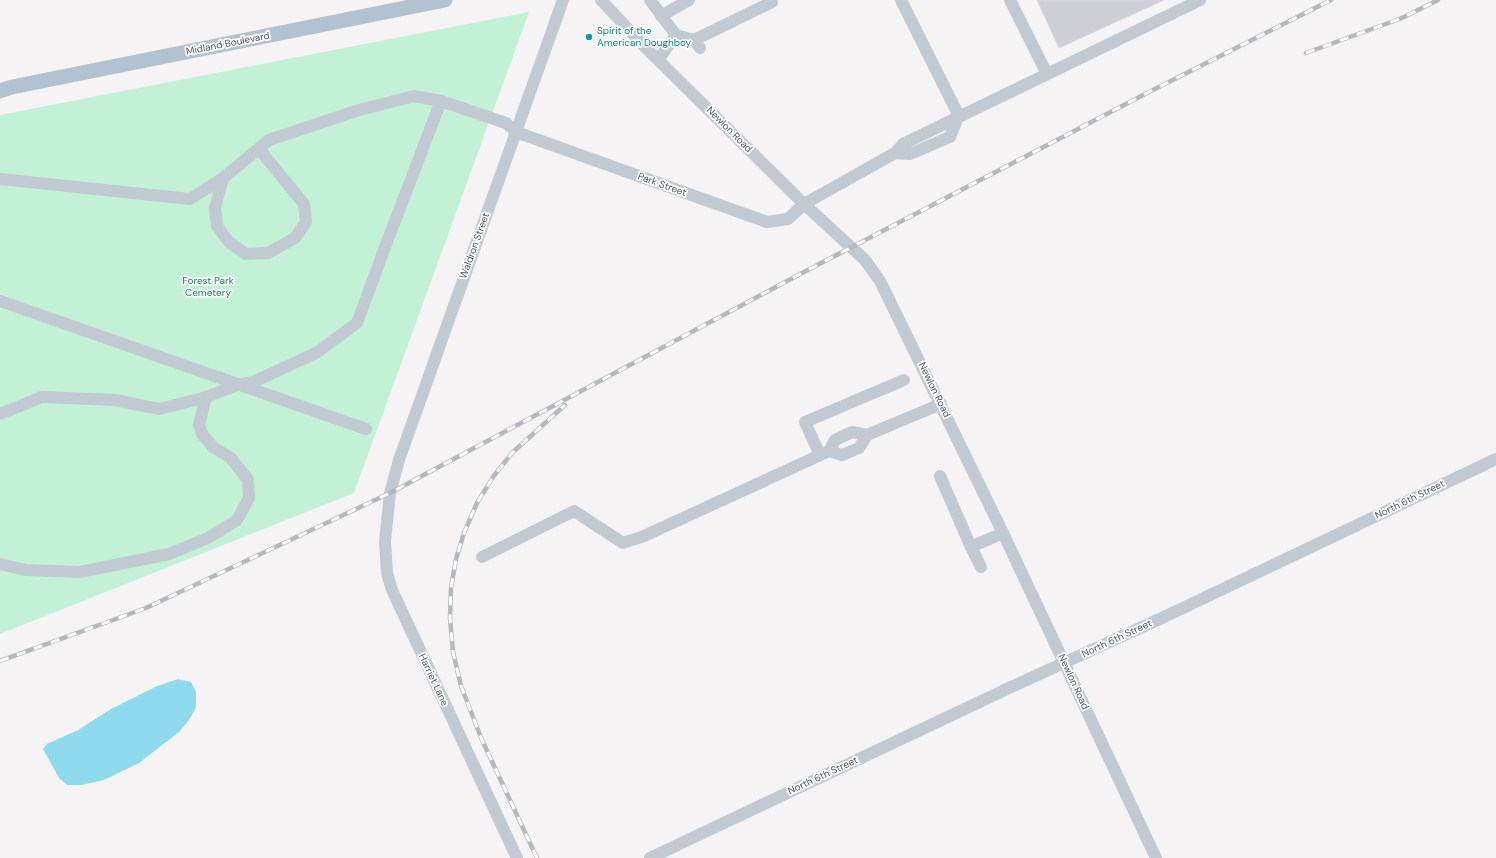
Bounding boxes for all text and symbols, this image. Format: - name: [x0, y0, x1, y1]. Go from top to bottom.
- place label: Spirit of the American Doughboy: [597, 25, 691, 48]
- street label: Midland Boulevard: [185, 30, 271, 58]
- marker: Spirit of the American Doughboy: [584, 32, 594, 42]
- street label: Newlon Road: [704, 105, 754, 155]
- street label: Park Street: [636, 171, 688, 199]
- street label: Waldron Street: [458, 211, 492, 281]
- park label: Forest Park Cemetery: [182, 275, 234, 298]
- street label: Newlon Road: [915, 360, 953, 420]
- street label: North 6th Street: [1373, 478, 1447, 522]
- street label: North 6th Street: [1080, 618, 1154, 660]
- street label: Harriet Lane: [416, 652, 450, 708]
- street label: Newlon Road: [1055, 652, 1091, 712]
- street label: North 6th Street: [786, 755, 860, 797]

